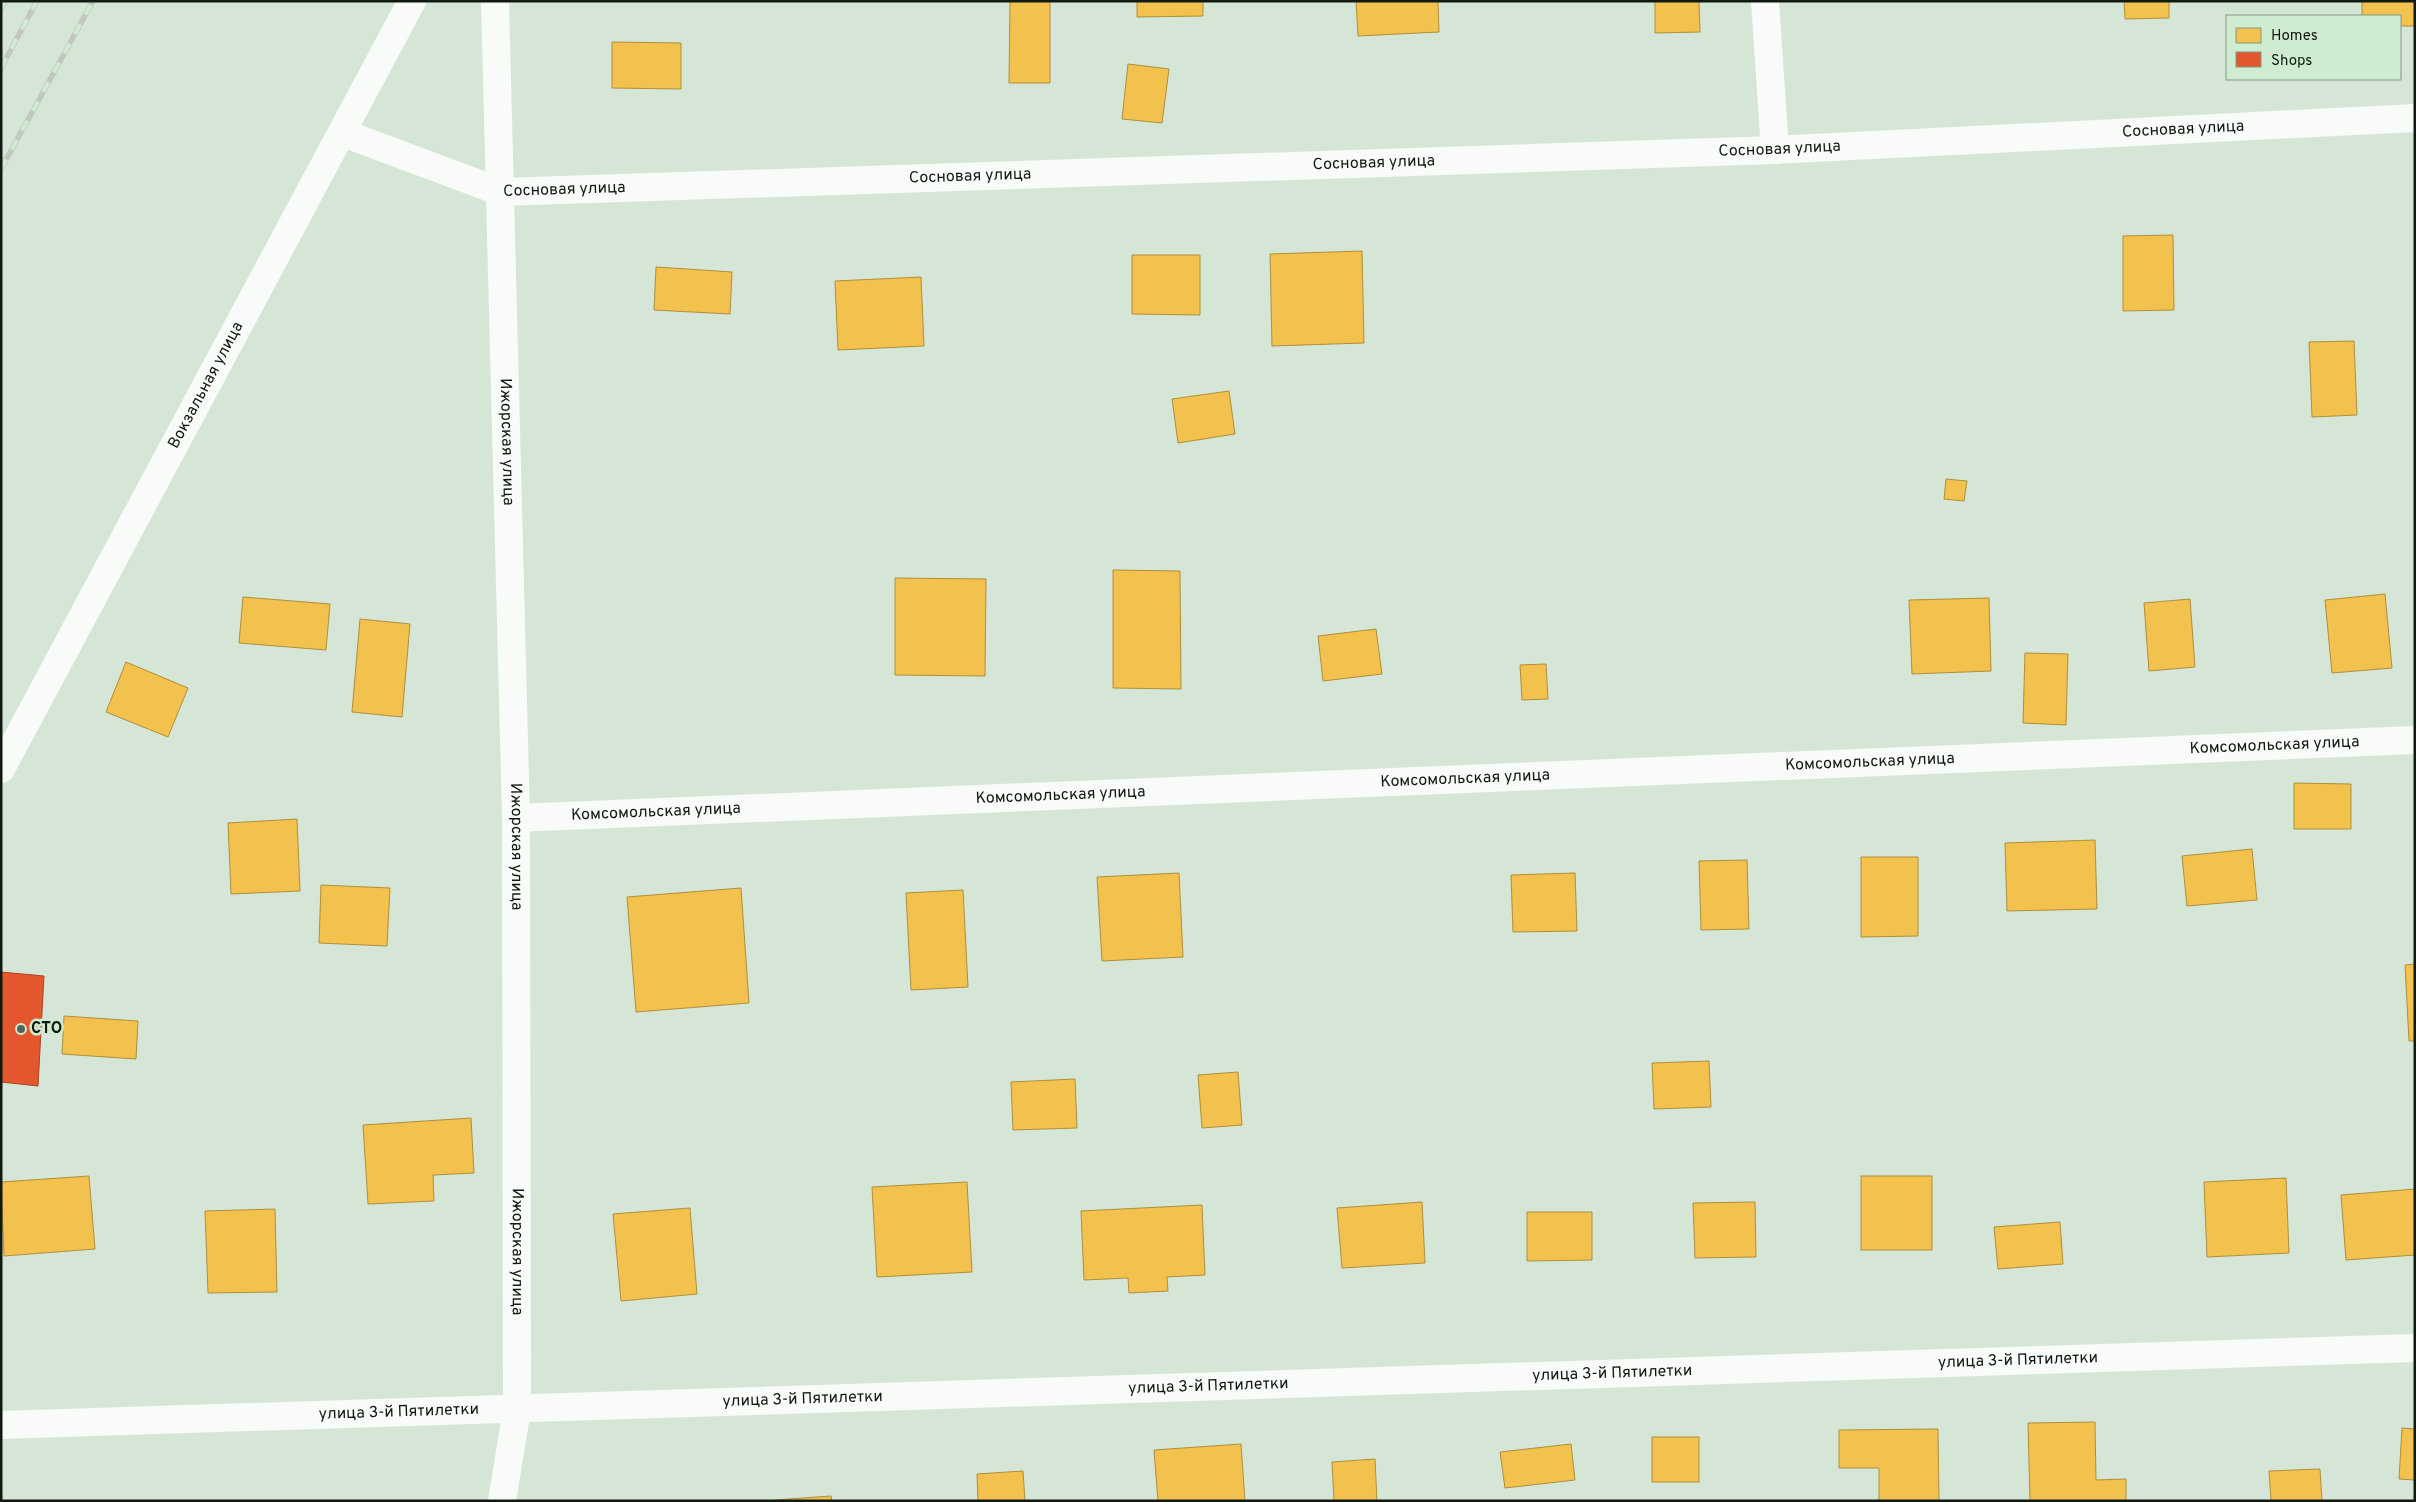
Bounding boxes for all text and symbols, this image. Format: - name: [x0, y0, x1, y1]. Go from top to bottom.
- legend: [2226, 15, 2401, 80]
- text: Homes: [2271, 27, 2318, 46]
- text: Shops: [2271, 52, 2312, 71]
- street label: Сосновая улица: [2121, 117, 2245, 143]
- street label: Сосновая улица: [1718, 137, 1841, 162]
- street label: Сосновая улица: [1312, 151, 1435, 175]
- street label: Сосновая улица: [909, 165, 1032, 189]
- street label: Сосновая улица: [503, 178, 626, 202]
- street label: Вокзальная улица: [164, 319, 248, 452]
- street label: Ижорская улица: [495, 378, 518, 506]
- street label: Комсомольская улица: [2189, 732, 2360, 759]
- street label: Комсомольская улица: [1785, 749, 1955, 776]
- street label: Комсомольская улица: [1380, 766, 1550, 792]
- street label: Комсомольская улица: [975, 782, 1146, 809]
- street label: Ижорская улица: [505, 783, 526, 910]
- street label: Комсомольская улица: [571, 799, 741, 826]
- place label: СТО: [31, 1019, 62, 1039]
- marker: СТО: [15, 1023, 27, 1035]
- street label: Ижорская улица: [507, 1188, 527, 1315]
- street label: улица 3-й Пятилетки: [1938, 1348, 2098, 1373]
- street label: улица 3-й Пятилетки: [1532, 1361, 1693, 1386]
- street label: улица 3-й Пятилетки: [1128, 1374, 1289, 1399]
- street label: улица 3-й Пятилетки: [722, 1387, 883, 1412]
- street label: улица 3-й Пятилетки: [318, 1400, 479, 1425]

